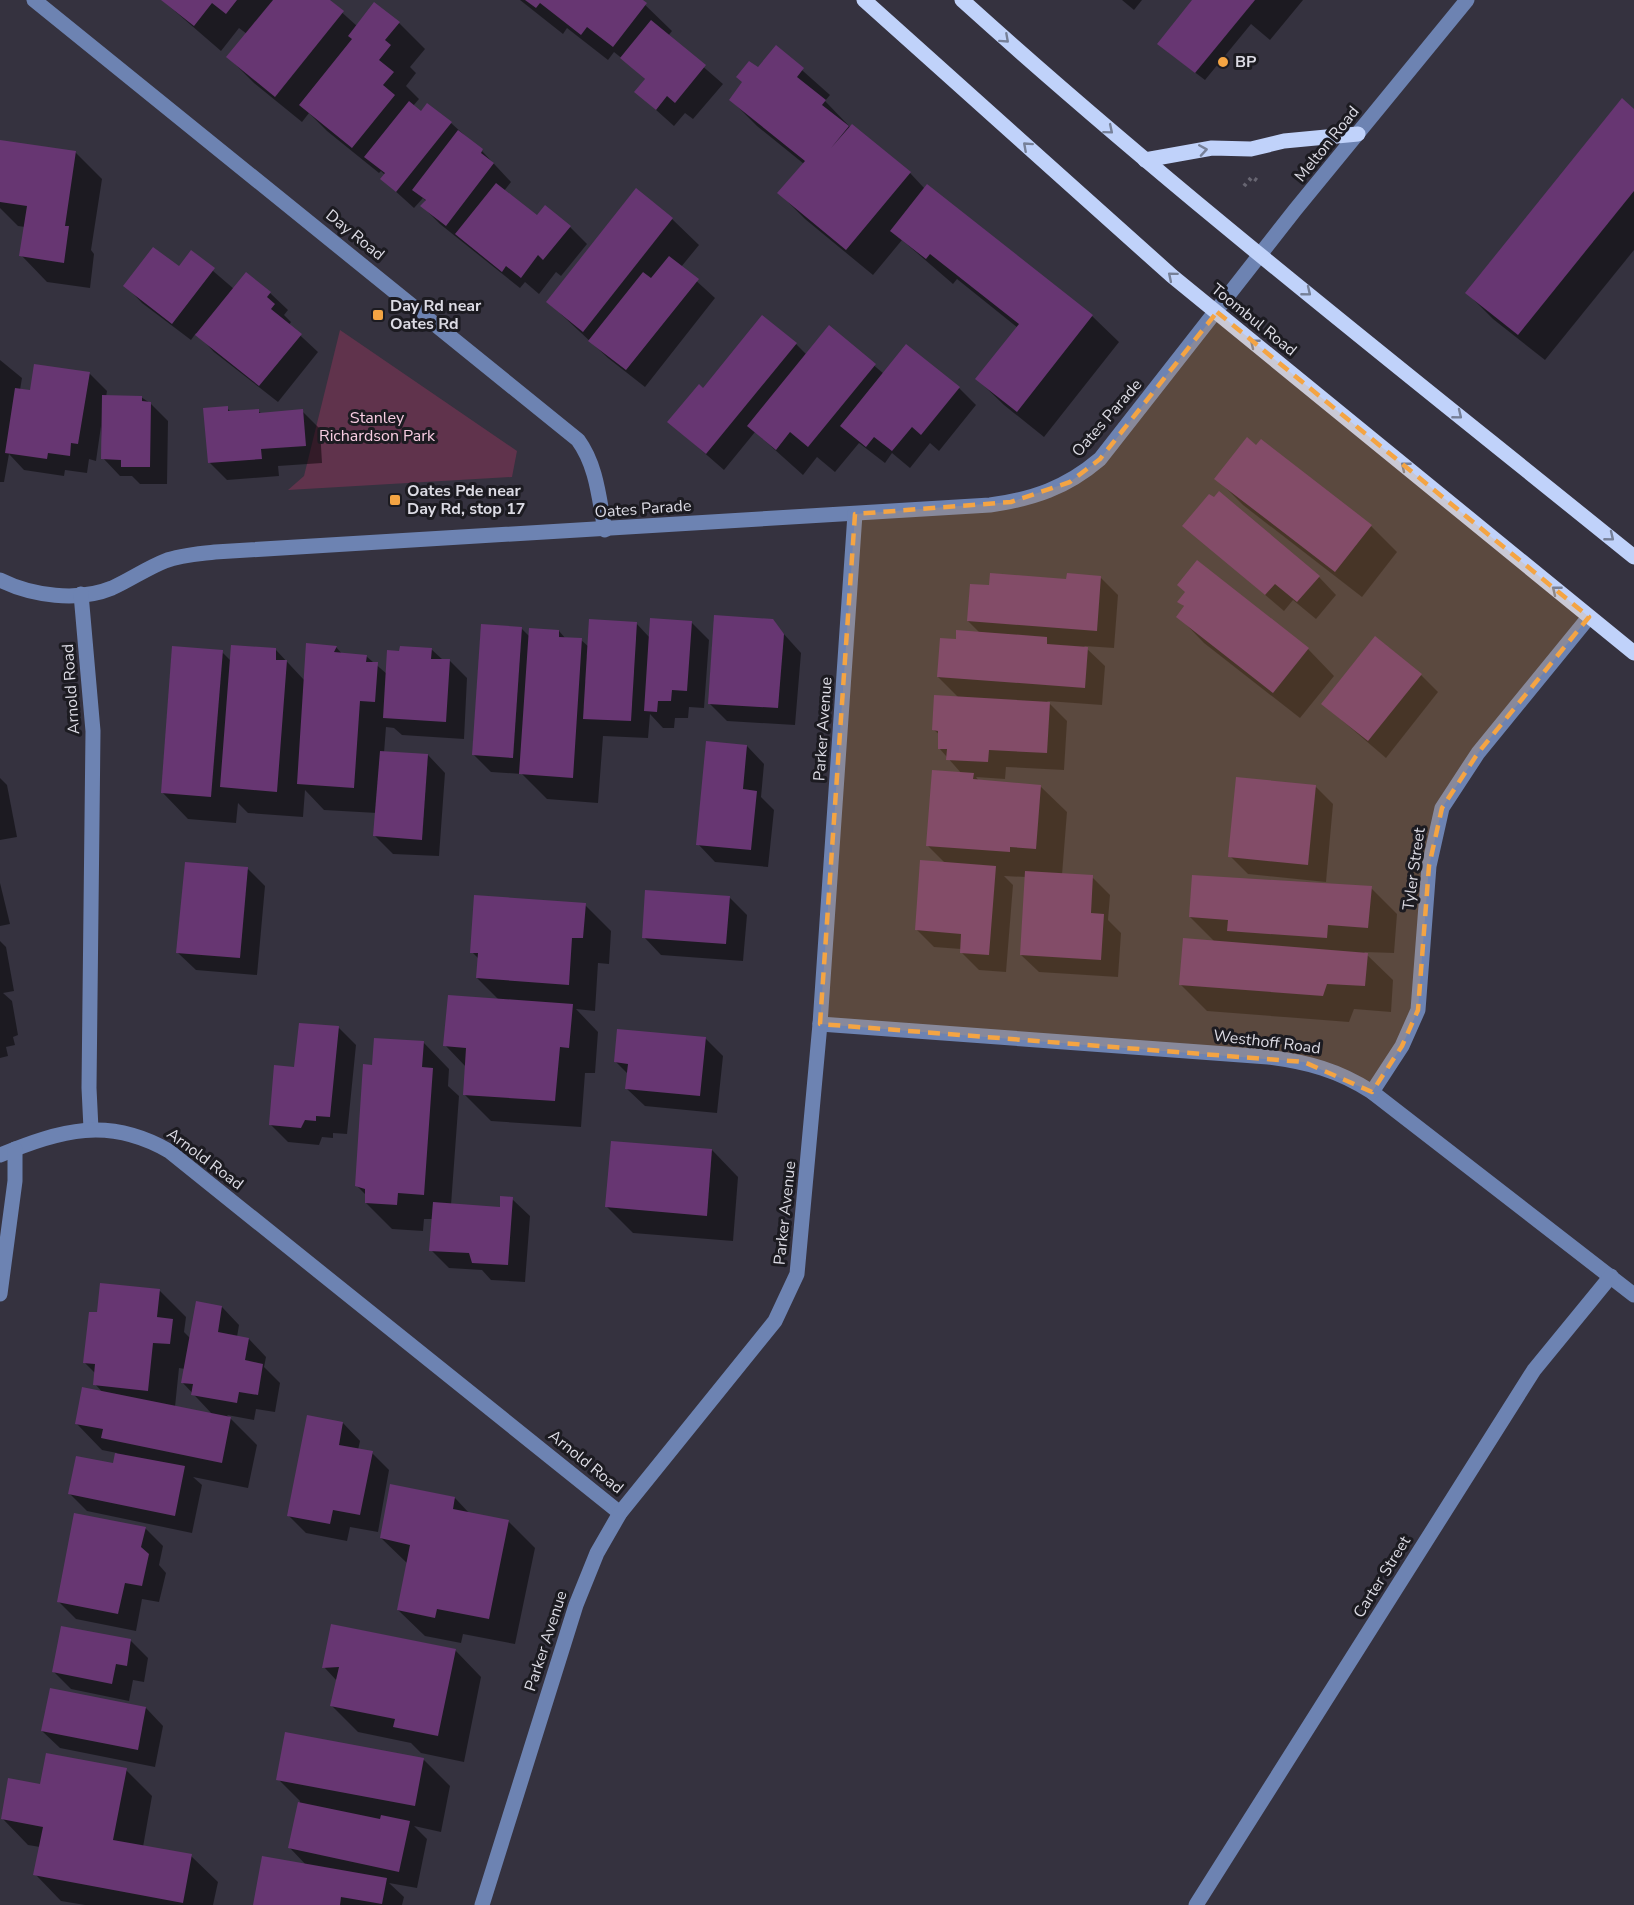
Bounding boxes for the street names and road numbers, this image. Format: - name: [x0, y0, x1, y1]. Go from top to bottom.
- street label: Melton Road: [1290, 101, 1364, 187]
- street label: Day Road: [321, 204, 389, 266]
- street label: Toombul Road: [1207, 279, 1301, 361]
- street label: Oates Parade: [1067, 374, 1147, 462]
- street label: Oates Parade: [594, 495, 692, 523]
- street label: Arnold Road: [57, 643, 85, 735]
- street label: Parker Avenue: [808, 676, 838, 782]
- street label: Tyler Street: [1397, 826, 1431, 912]
- street label: Westhoff Road: [1212, 1024, 1322, 1060]
- street label: Arnold Road: [162, 1123, 248, 1195]
- street label: Parker Avenue: [769, 1160, 801, 1266]
- street label: Arnold Road: [544, 1425, 628, 1499]
- street label: Carter Street: [1348, 1532, 1416, 1622]
- street label: Parker Avenue: [519, 1588, 573, 1694]

